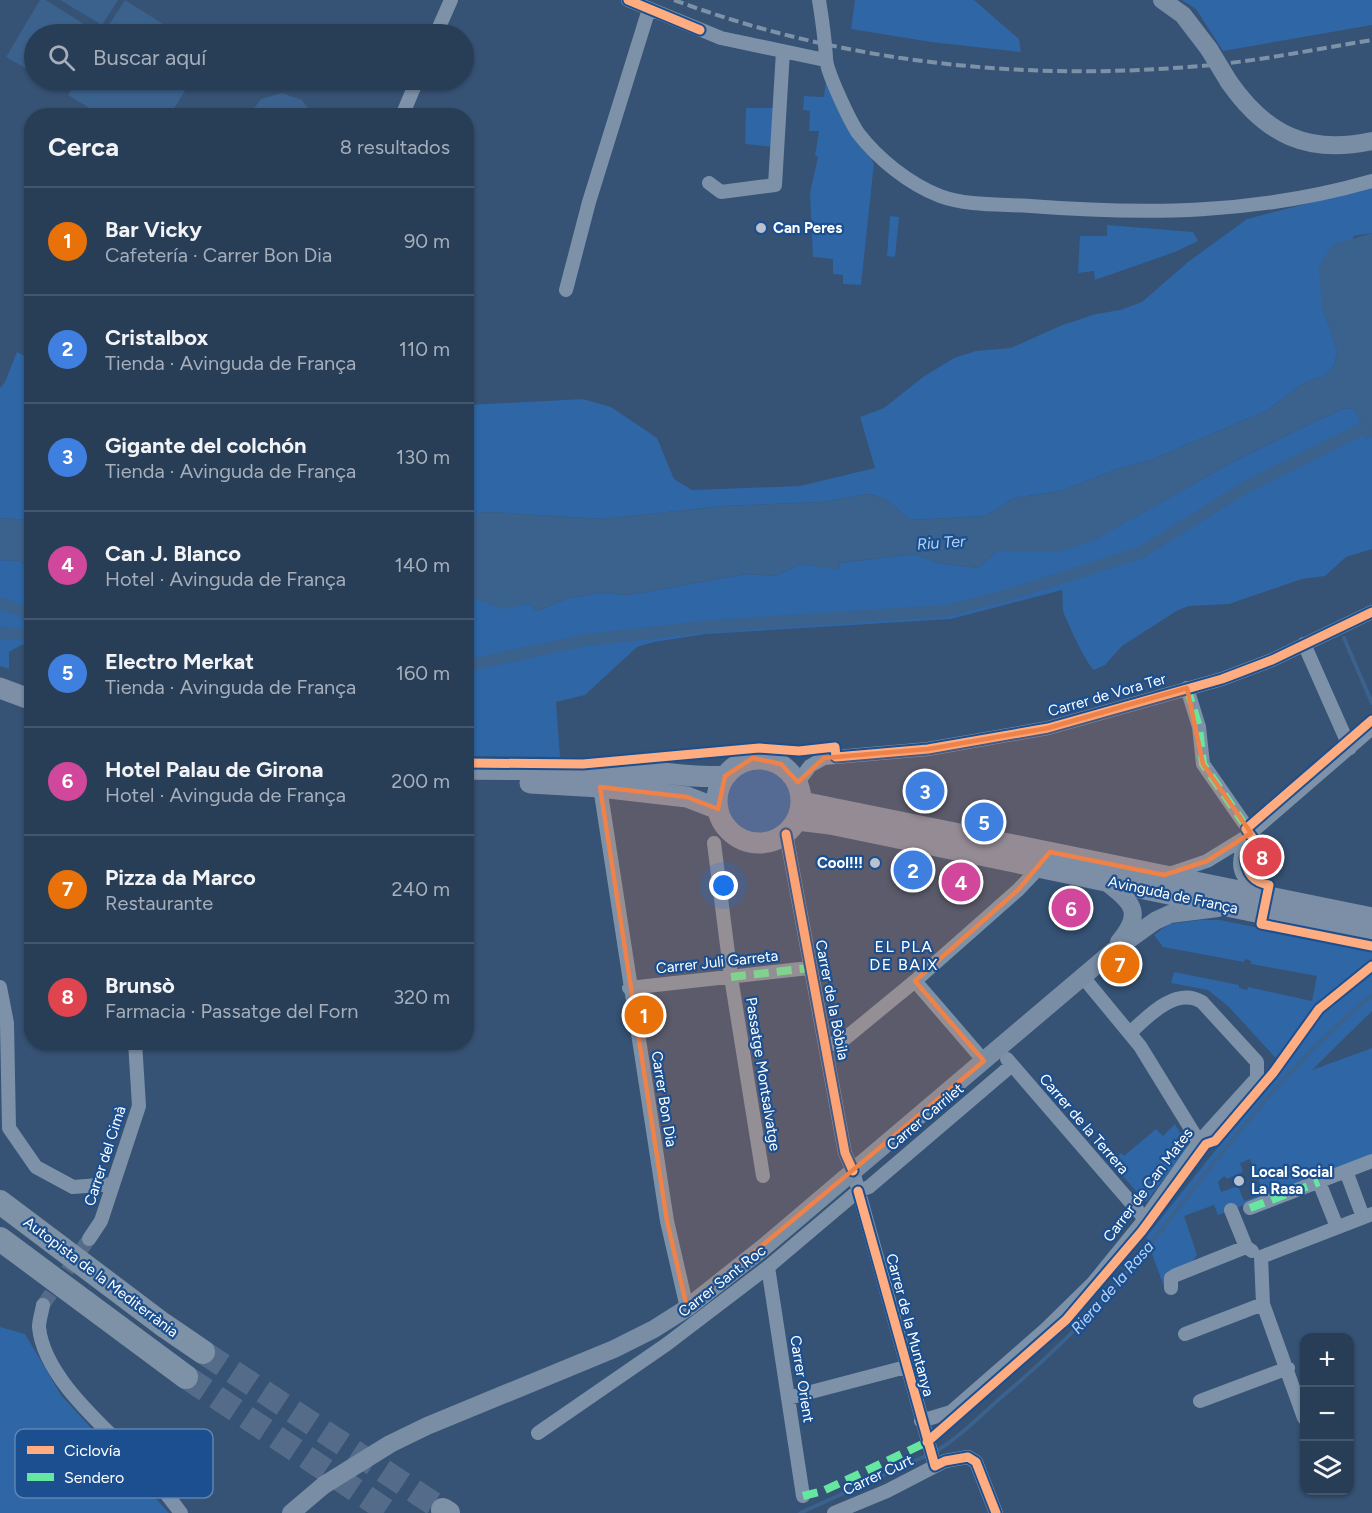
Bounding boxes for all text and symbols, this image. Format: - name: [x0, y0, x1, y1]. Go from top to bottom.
- search box: [24, 24, 474, 90]
- icon: search: [45, 41, 78, 74]
- text: Buscar aquí: [93, 44, 206, 71]
- text: Cerca: [48, 131, 119, 163]
- text: 8 resultados: [340, 135, 450, 159]
- text: Bar Vicky: [105, 216, 202, 243]
- place label: Can Peres: [773, 219, 842, 237]
- marker: Can Peres: [754, 221, 768, 235]
- text: 1: [63, 229, 72, 253]
- text: 90 m: [404, 229, 450, 253]
- text: Cafetería · Carrer Bon Dia: [105, 243, 332, 267]
- text: Cristalbox: [105, 324, 208, 351]
- text: 2: [62, 337, 73, 361]
- text: 110 m: [399, 337, 450, 361]
- text: Tienda · Avinguda de França: [105, 351, 356, 375]
- text: Gigante del colchón: [105, 432, 307, 459]
- text: 3: [62, 445, 73, 469]
- text: 130 m: [396, 445, 450, 469]
- text: Tienda · Avinguda de França: [105, 459, 356, 483]
- water label: Riu Ter: [916, 531, 967, 554]
- text: Can J. Blanco: [105, 540, 241, 567]
- text: 4: [61, 553, 74, 577]
- text: 140 m: [395, 553, 450, 577]
- text: Hotel · Avinguda de França: [105, 567, 346, 591]
- text: Electro Merkat: [105, 648, 254, 675]
- text: 5: [62, 661, 73, 685]
- text: 160 m: [396, 661, 450, 685]
- street label: Carrer de Vora Ter: [1046, 670, 1168, 720]
- text: Tienda · Avinguda de França: [105, 675, 356, 699]
- text: Hotel Palau de Girona: [105, 756, 323, 783]
- pin: 3: [906, 768, 944, 814]
- text: 6: [62, 769, 73, 793]
- text: 200 m: [391, 769, 450, 793]
- text: Hotel · Avinguda de França: [105, 783, 346, 807]
- pin: 5: [964, 800, 1004, 844]
- pin: 8: [1242, 834, 1282, 880]
- pin: 2: [894, 848, 932, 892]
- place label: Cool!!!: [817, 854, 863, 872]
- marker: Cool!!!: [868, 856, 882, 870]
- pin: 4: [942, 860, 980, 904]
- text: Pizza da Marco: [105, 864, 256, 891]
- your location: [709, 871, 738, 900]
- street label: Avinguda de França: [1106, 872, 1240, 918]
- text: 7: [62, 877, 73, 901]
- text: 240 m: [392, 877, 450, 901]
- pin: 6: [1052, 886, 1090, 930]
- text: Restaurante: [105, 891, 213, 915]
- district label: EL PLA DE BAIX: [869, 937, 939, 974]
- street label: Carrer de la Bòbila: [812, 938, 852, 1062]
- pin: 7: [1100, 942, 1140, 986]
- street label: Carrer Juli Garreta: [655, 947, 779, 977]
- text: Brunsò: [105, 972, 175, 999]
- text: 8: [61, 985, 74, 1009]
- text: 320 m: [393, 985, 450, 1009]
- pin: 1: [624, 992, 664, 1038]
- street label: Passatge Montsalvatge: [742, 996, 784, 1152]
- text: Farmacia · Passatge del Forn: [105, 999, 358, 1023]
- street label: Carrer Bon Dia: [648, 1050, 680, 1148]
- street label: Carrer de la Terrera: [1035, 1070, 1133, 1178]
- street label: Carrer Carrilet: [883, 1079, 967, 1154]
- street label: Carrer del Cimà: [80, 1104, 130, 1208]
- street label: Carrer de Can Mates: [1099, 1124, 1197, 1246]
- place label: Local Social La Rasa: [1251, 1163, 1333, 1198]
- marker: Local Social La Rasa: [1232, 1174, 1246, 1188]
- street label: Autopista de la Mediterrània: [20, 1213, 182, 1341]
- water label: Riera de la Rasa: [1067, 1237, 1158, 1338]
- street label: Carrer Sant Roc: [675, 1241, 769, 1321]
- street label: Carrer de la Muntanya: [882, 1252, 938, 1398]
- map controls: [1300, 1333, 1354, 1495]
- button: +: [1300, 1333, 1354, 1387]
- street label: Carrer Orient: [786, 1334, 818, 1424]
- button: −: [1300, 1387, 1354, 1441]
- legend: [15, 1429, 213, 1498]
- text: Ciclovía: [64, 1441, 121, 1460]
- button: layers: [1300, 1441, 1354, 1495]
- street label: Carrer Curt: [840, 1451, 916, 1499]
- text: Sendero: [64, 1468, 124, 1487]

